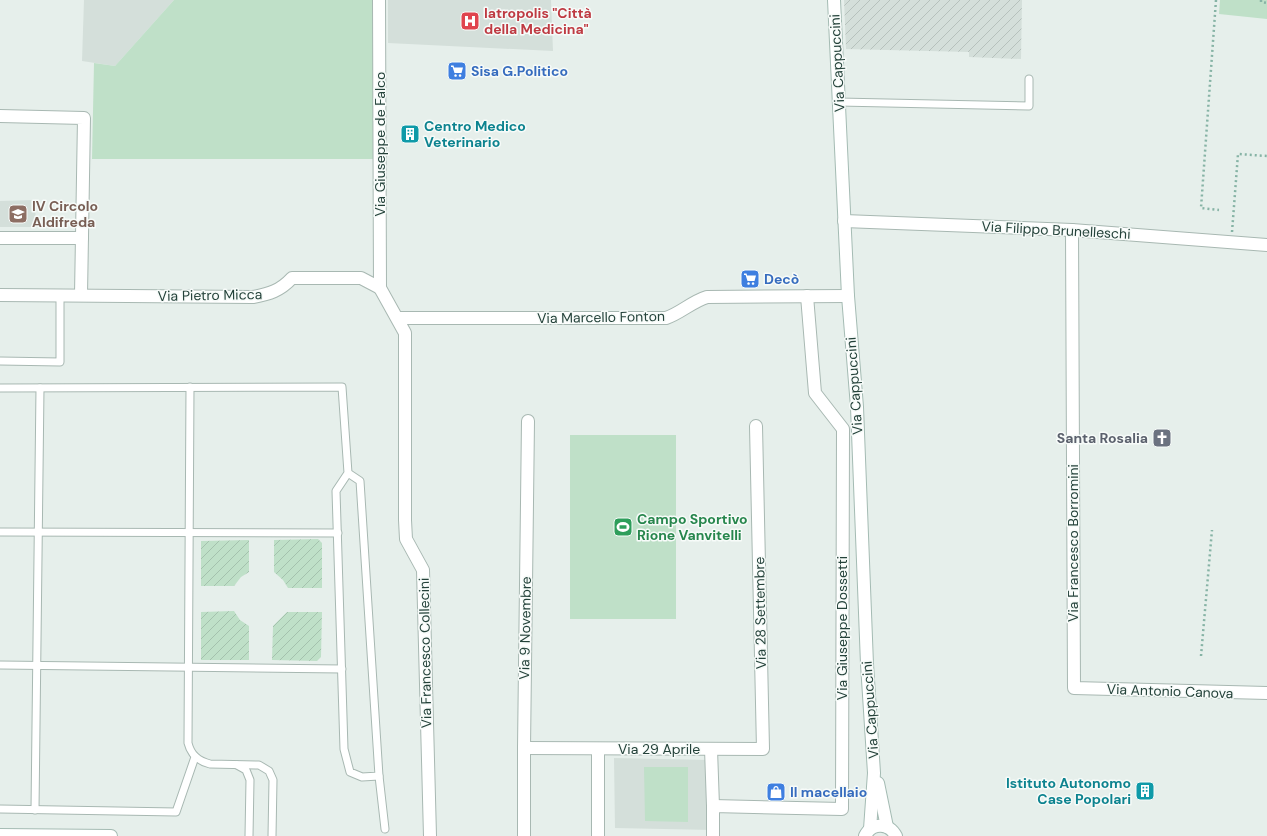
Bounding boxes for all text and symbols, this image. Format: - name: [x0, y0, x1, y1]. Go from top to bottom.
- place label: Iatropolis "Città della Medicina": [484, 4, 592, 38]
- hospital icon: Iatropolis "Città della Medicina": [459, 10, 481, 32]
- street label: Via Cappuccini: [825, 14, 849, 112]
- supermarket icon: Sisa G.Politico: [446, 60, 468, 82]
- place label: Sisa G.Politico: [471, 62, 568, 80]
- street label: Via Giuseppe de Falco: [371, 72, 389, 216]
- place label: Centro Medico Veterinario: [424, 117, 526, 151]
- building icon: Centro Medico Veterinario: [399, 123, 421, 145]
- place label: IV Circolo Aldifreda: [32, 197, 98, 231]
- school or university icon: IV Circolo Aldifreda: [7, 203, 29, 225]
- street label: Via Filippo Brunelleschi: [981, 217, 1131, 243]
- supermarket icon: Decò: [739, 268, 761, 290]
- place label: Decò: [764, 270, 799, 288]
- street label: Via Pietro Micca: [158, 285, 262, 305]
- street label: Via Marcello Fonton: [537, 307, 665, 327]
- street label: Via Cappuccini: [842, 336, 866, 436]
- church icon: Santa Rosalia: [1151, 427, 1173, 449]
- place label: Santa Rosalia: [1057, 429, 1148, 447]
- street label: Via Francesco Borromini: [1064, 464, 1082, 622]
- place label: Campo Sportivo Rione Vanvitelli: [637, 510, 748, 544]
- sports icon: Campo Sportivo Rione Vanvitelli: [612, 516, 634, 538]
- street label: Via 28 Settembre: [750, 556, 770, 670]
- street label: Via Giuseppe Dossetti: [833, 556, 851, 700]
- street label: Via 9 Novembre: [515, 576, 535, 680]
- street label: Via Francesco Collecini: [415, 577, 435, 729]
- street label: Via Cappuccini: [858, 660, 882, 760]
- street label: Via Antonio Canova: [1106, 680, 1234, 702]
- street label: Via 29 Aprile: [618, 740, 700, 758]
- place label: Istituto Autonomo Case Popolari: [1006, 774, 1131, 808]
- building icon: Istituto Autonomo Case Popolari: [1134, 780, 1156, 802]
- shop icon: Il macellaio: [765, 781, 787, 803]
- place label: Il macellaio: [790, 783, 867, 801]

